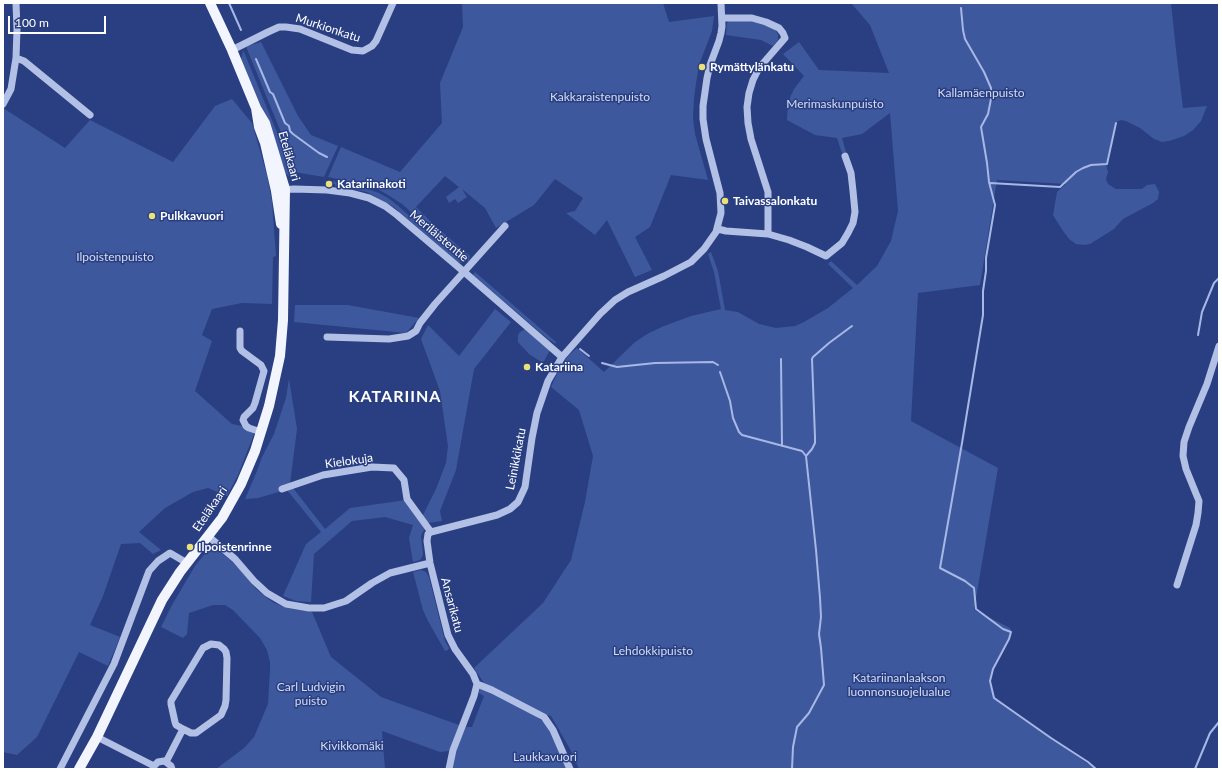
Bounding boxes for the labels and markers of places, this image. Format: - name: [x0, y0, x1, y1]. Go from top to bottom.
- place label: Rymättylänkatu: [710, 60, 794, 74]
- marker: Rymättylänkatu: [697, 62, 707, 72]
- place label: Katariinakoti: [337, 177, 406, 191]
- marker: Katariinakoti: [324, 179, 334, 189]
- place label: Taivassalonkatu: [733, 194, 817, 208]
- marker: Taivassalonkatu: [720, 196, 730, 206]
- place label: Pulkkavuori: [160, 209, 223, 223]
- marker: Pulkkavuori: [147, 211, 157, 221]
- place label: Katariina: [535, 360, 583, 374]
- marker: Katariina: [522, 362, 532, 372]
- place label: Ilpoistenrinne: [198, 540, 272, 554]
- marker: Ilpoistenrinne: [185, 542, 195, 552]

